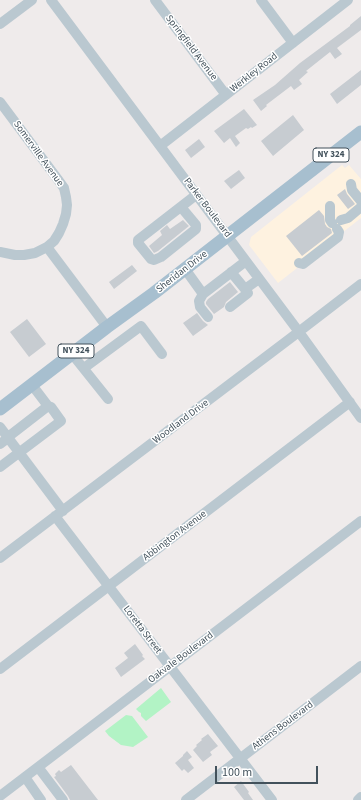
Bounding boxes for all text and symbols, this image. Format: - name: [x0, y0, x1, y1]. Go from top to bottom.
- street label: Springfield Avenue: [163, 13, 219, 83]
- street label: Werkley Road: [228, 51, 280, 95]
- street label: Somerville Avenue: [10, 119, 66, 189]
- road number: NY 324: [313, 148, 349, 162]
- street label: Parker Boulevard: [181, 176, 233, 240]
- street label: Sheridan Drive: [154, 248, 210, 296]
- road number: NY 324: [58, 344, 94, 358]
- street label: Woodland Drive: [151, 397, 211, 447]
- street label: Abbington Avenue: [141, 508, 209, 564]
- street label: Loretta Street: [120, 604, 164, 656]
- street label: Oakvale Boulevard: [146, 630, 216, 686]
- street label: Athens Boulevard: [250, 699, 316, 753]
- scale bar: [217, 758, 320, 784]
- text: 100 m: [222, 764, 252, 781]

